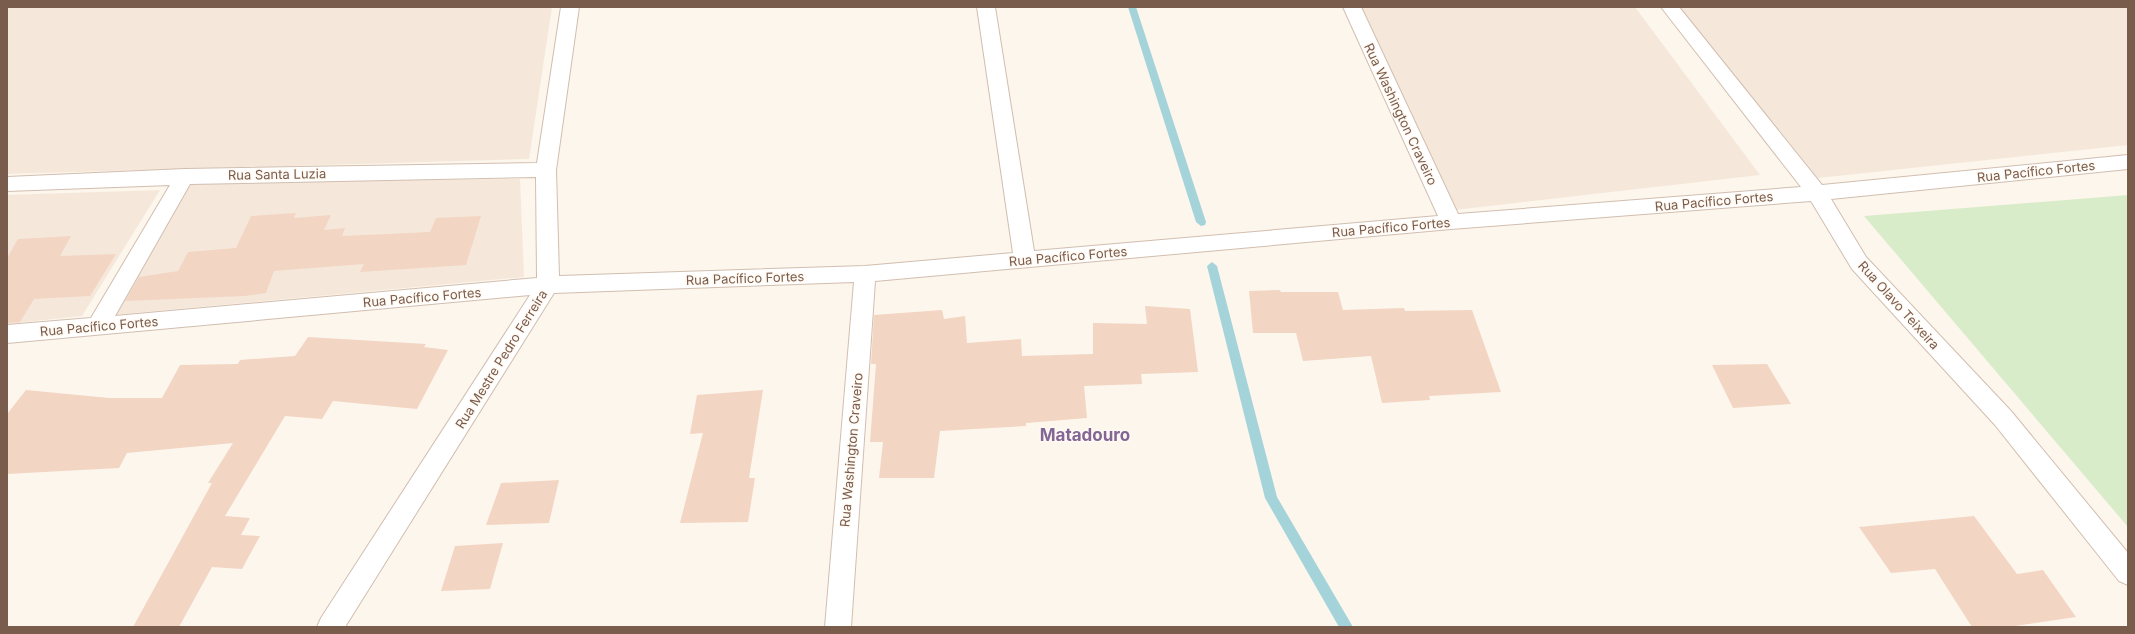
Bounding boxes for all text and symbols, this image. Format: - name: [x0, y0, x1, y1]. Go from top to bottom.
- street label: Rua Washington Craveiro: [1361, 40, 1441, 188]
- street label: Rua Pacífico Fortes: [1976, 157, 2096, 185]
- street label: Rua Santa Luzia: [228, 165, 326, 183]
- street label: Rua Pacífico Fortes: [1654, 188, 1774, 214]
- street label: Rua Pacífico Fortes: [1331, 214, 1451, 240]
- street label: Rua Pacífico Fortes: [1008, 243, 1128, 269]
- street label: Rua Olavo Teixeira: [1855, 257, 1943, 353]
- street label: Rua Pacífico Fortes: [685, 268, 805, 288]
- street label: Rua Pacífico Fortes: [362, 284, 482, 310]
- street label: Rua Mestre Pedro Ferreira: [452, 287, 550, 431]
- street label: Rua Pacífico Fortes: [39, 313, 159, 339]
- street label: Rua Washington Craveiro: [836, 372, 866, 528]
- district label: Matadouro: [1040, 425, 1130, 445]

